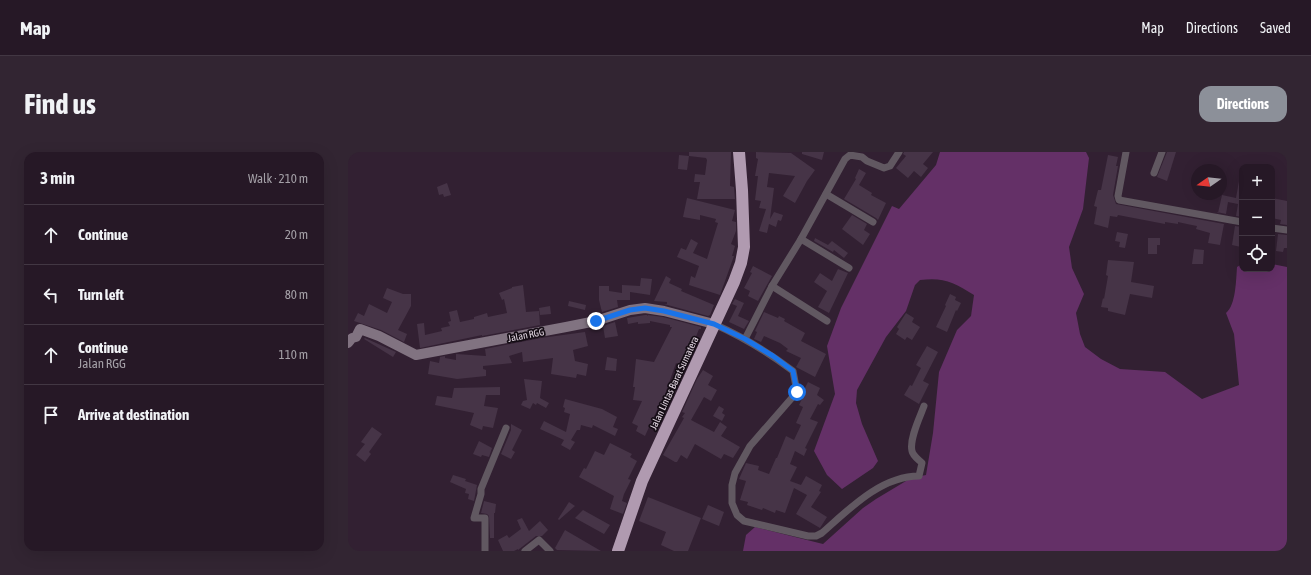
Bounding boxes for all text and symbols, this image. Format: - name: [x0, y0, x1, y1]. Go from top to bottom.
- text: Map: [20, 17, 51, 39]
- text: Map: [1141, 20, 1164, 36]
- text: Directions: [1186, 20, 1238, 36]
- text: Saved: [1260, 20, 1291, 36]
- button: Directions: [1199, 86, 1287, 122]
- text: Find us: [24, 88, 96, 120]
- north arrow: [1191, 164, 1227, 200]
- map controls: [1239, 164, 1275, 272]
- button: +: [1239, 164, 1275, 200]
- text: 3 min: [40, 168, 75, 188]
- text: Walk · 210 m: [248, 171, 308, 186]
- button: −: [1239, 200, 1275, 236]
- icon: ahead: [40, 224, 62, 246]
- text: Continue: [78, 226, 128, 243]
- text: 20 m: [285, 227, 308, 242]
- button: locate: [1239, 236, 1275, 272]
- icon: left: [40, 284, 62, 306]
- text: Turn left: [78, 286, 124, 303]
- text: 80 m: [285, 287, 308, 302]
- route end: [587, 312, 605, 330]
- street label: Jalan RGG: [507, 326, 545, 344]
- street label: Jalan Lintas Barat Sumatera: [648, 334, 701, 431]
- text: Continue: [78, 339, 128, 356]
- icon: ahead: [40, 344, 62, 366]
- text: 110 m: [279, 347, 308, 362]
- text: Jalan RGG: [78, 356, 126, 371]
- route start: [788, 383, 806, 401]
- icon: arrive: [40, 404, 62, 426]
- text: Arrive at destination: [78, 406, 189, 423]

